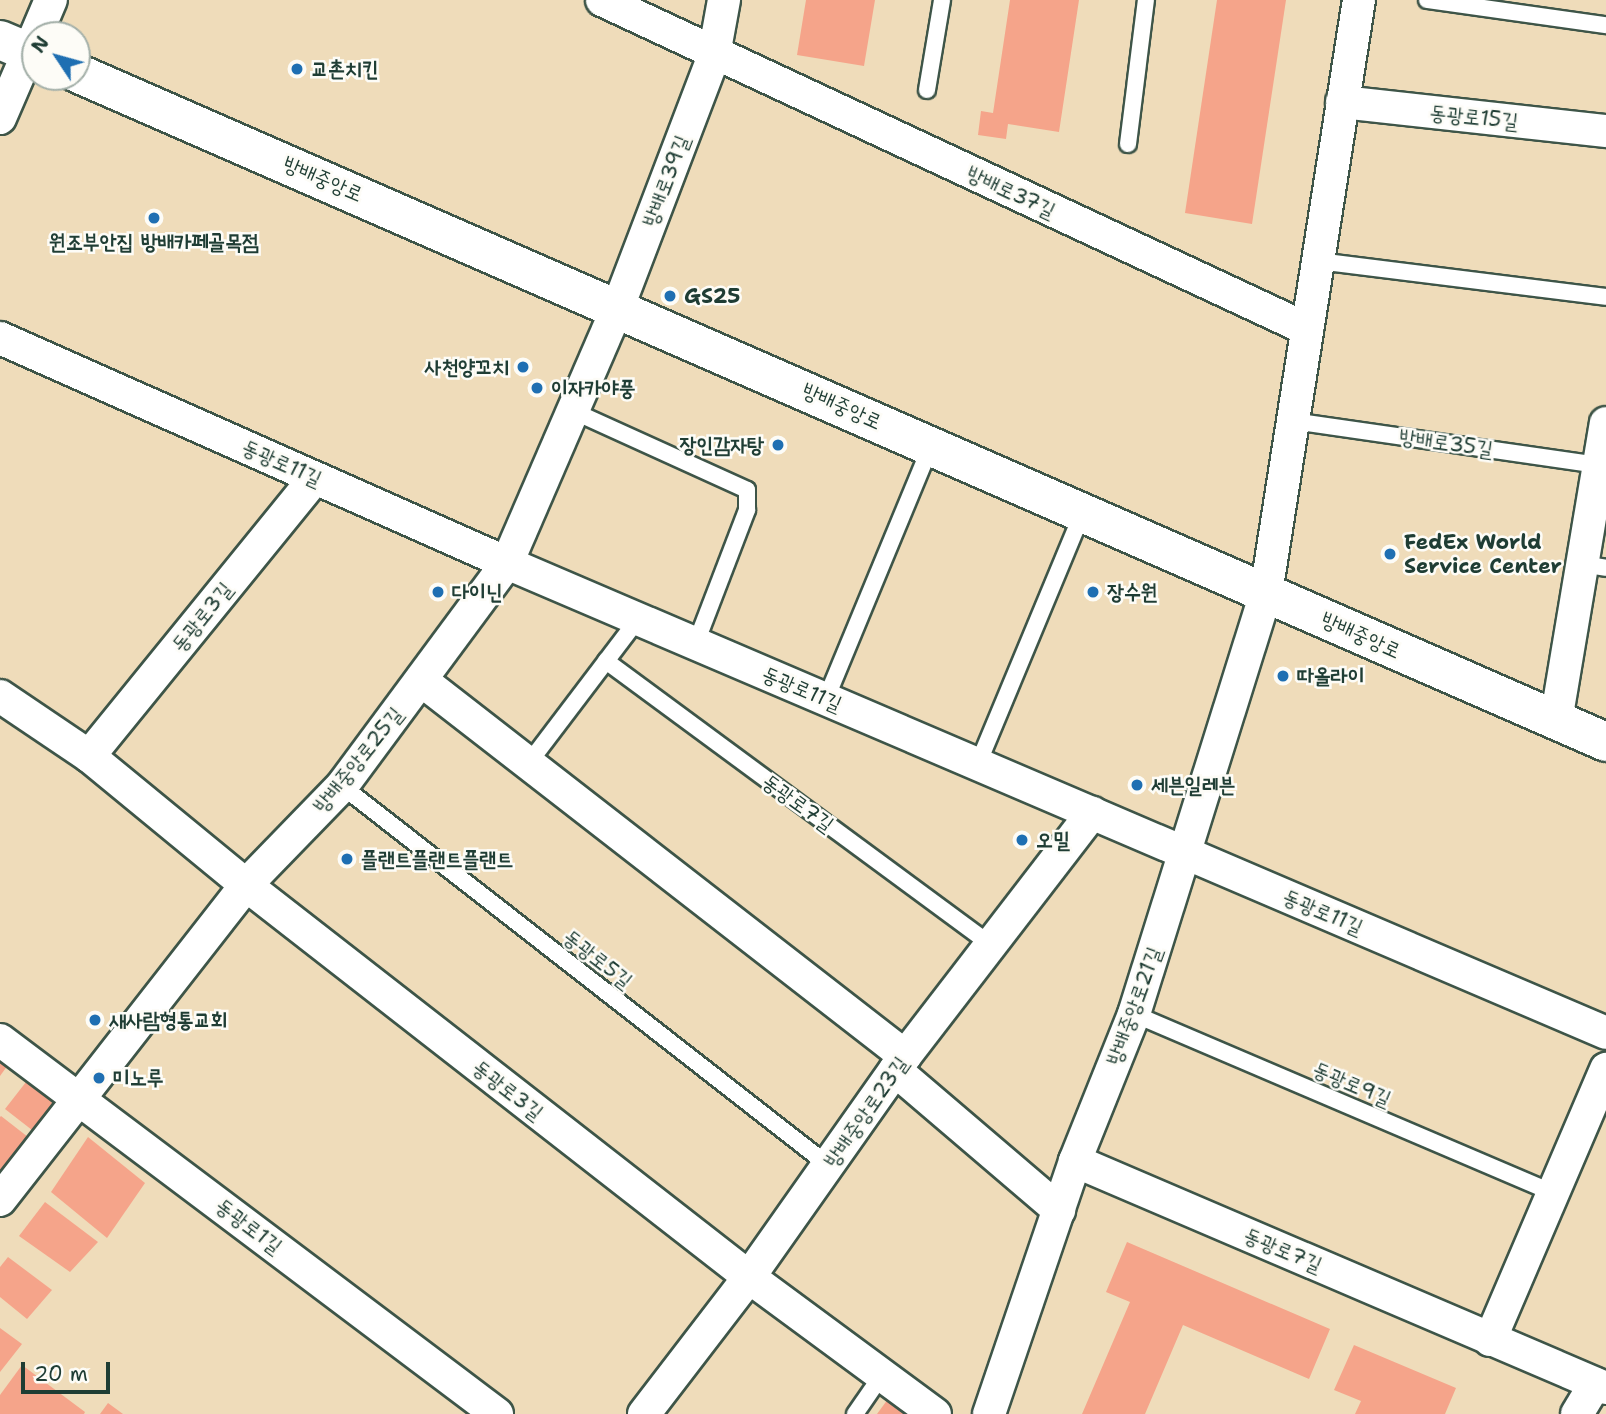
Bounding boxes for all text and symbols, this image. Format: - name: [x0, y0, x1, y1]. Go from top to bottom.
- north arrow: [21, 21, 91, 91]
- text: N: [26, 31, 55, 58]
- place label: 교촌치킨: [311, 56, 379, 82]
- marker: 교촌치킨: [289, 61, 305, 77]
- street label: 동광로15길: [1428, 100, 1520, 134]
- street label: 방배로39길: [637, 132, 695, 230]
- street label: 방배중앙로: [279, 151, 367, 207]
- street label: 방배로37길: [963, 160, 1059, 224]
- marker: 원조부안집 방배카페골목점: [146, 210, 162, 226]
- place label: 원조부안집 방배카페골목점: [49, 229, 259, 255]
- place label: GS25: [684, 283, 740, 309]
- marker: GS25: [662, 288, 678, 304]
- place label: 사천양꼬치: [425, 354, 509, 380]
- marker: 사천양꼬치: [515, 359, 531, 375]
- place label: 이자카야풍: [551, 375, 635, 401]
- street label: 방배중앙로: [798, 377, 886, 435]
- marker: 이자카야풍: [529, 380, 545, 396]
- street label: 방배로35길: [1397, 424, 1495, 462]
- place label: 장인감자탕: [680, 432, 764, 458]
- street label: 동광로11길: [238, 434, 326, 492]
- marker: 장인감자탕: [770, 437, 786, 453]
- place label: FedEx World Service Center: [1404, 529, 1562, 579]
- marker: FedEx World Service Center: [1382, 546, 1398, 562]
- street label: 동광로3길: [166, 577, 238, 657]
- place label: 다이닌: [452, 579, 503, 605]
- place label: 장수원: [1107, 579, 1158, 605]
- marker: 다이닌: [430, 584, 446, 600]
- marker: 장수원: [1085, 584, 1101, 600]
- street label: 방배중앙로: [1317, 606, 1405, 664]
- street label: 동광로11길: [758, 661, 846, 717]
- place label: 따올라이: [1297, 663, 1365, 689]
- marker: 따올라이: [1275, 668, 1291, 684]
- street label: 방배중앙로25길: [308, 702, 408, 818]
- street label: 동광로7길: [757, 769, 839, 837]
- place label: 세븐일레븐: [1151, 772, 1235, 798]
- marker: 세븐일레븐: [1129, 777, 1145, 793]
- place label: 오밀: [1036, 827, 1070, 853]
- marker: 오밀: [1014, 832, 1030, 848]
- place label: 플랜트플랜트플랜트: [361, 846, 513, 872]
- marker: 플랜트플랜트플랜트: [339, 851, 355, 867]
- street label: 동광로11길: [1279, 884, 1367, 940]
- street label: 동광로5길: [559, 924, 637, 994]
- street label: 방배중앙로21길: [1101, 944, 1167, 1068]
- place label: 새사람형통교회: [109, 1007, 227, 1033]
- marker: 새사람형통교회: [87, 1012, 103, 1028]
- street label: 방배중앙로23길: [818, 1052, 914, 1172]
- street label: 동광로3길: [468, 1055, 548, 1125]
- street label: 동광로9길: [1309, 1056, 1395, 1112]
- place label: 미노루: [113, 1065, 164, 1091]
- marker: 미노루: [91, 1070, 107, 1086]
- street label: 동광로1길: [211, 1193, 287, 1259]
- street label: 동광로7길: [1240, 1222, 1326, 1278]
- scale bar: [24, 1348, 114, 1392]
- text: 20 m: [34, 1360, 88, 1388]

